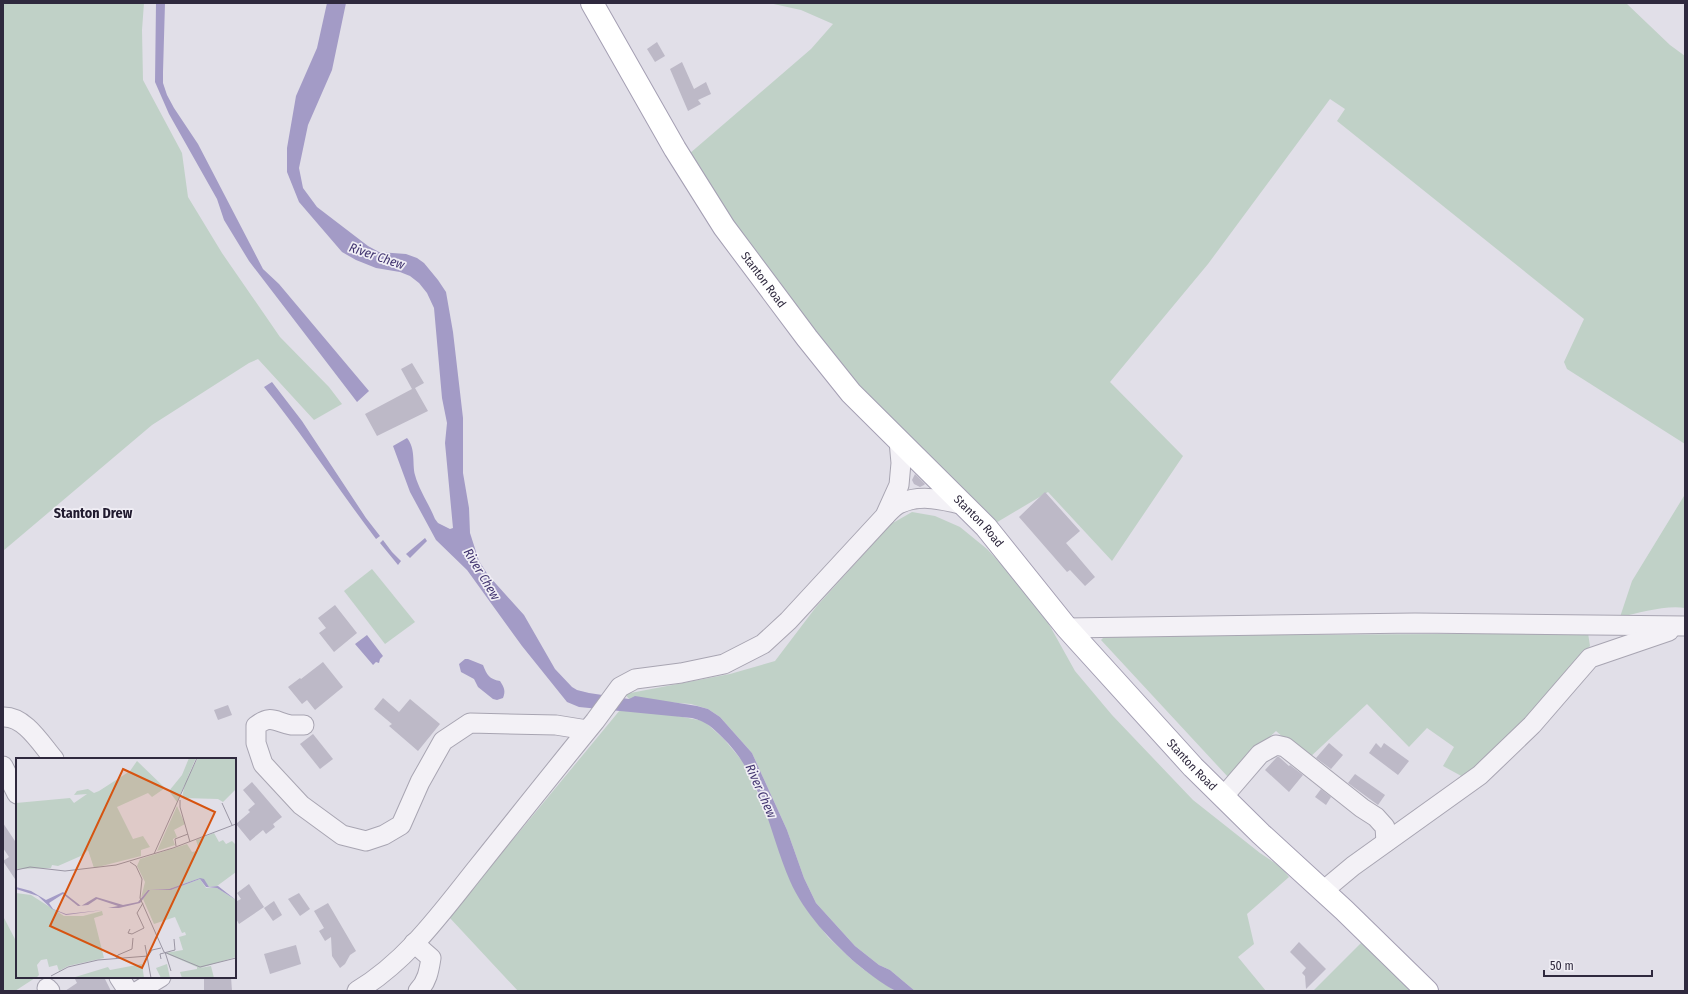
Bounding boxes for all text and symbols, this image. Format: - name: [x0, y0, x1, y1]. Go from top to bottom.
- water label: River Chew: [347, 240, 407, 273]
- street label: Stanton Road: [738, 249, 789, 310]
- street label: Stanton Road: [951, 492, 1006, 550]
- district label: Stanton Drew: [54, 505, 133, 522]
- water label: River Chew: [461, 545, 504, 603]
- street label: Stanton Road: [1164, 736, 1220, 794]
- inset map: [16, 758, 236, 978]
- water label: River Chew: [742, 762, 780, 821]
- scale bar: [1544, 952, 1652, 978]
- text: 50 m: [1550, 959, 1574, 973]

